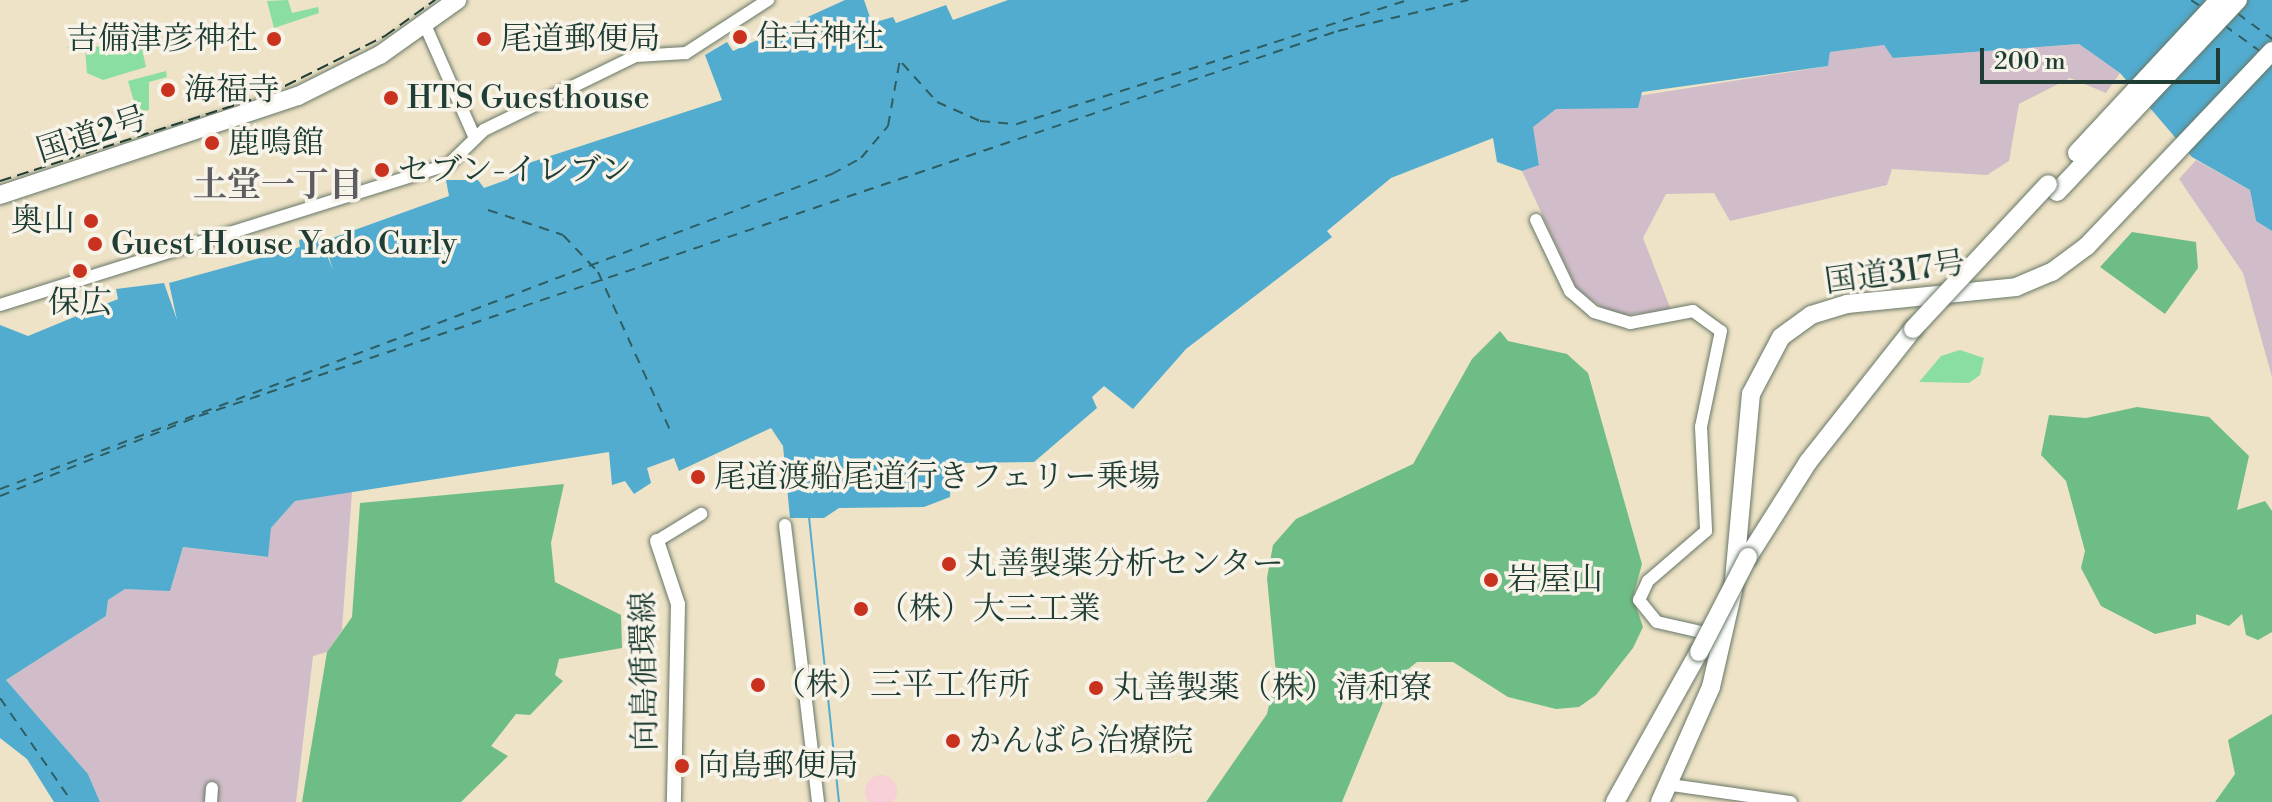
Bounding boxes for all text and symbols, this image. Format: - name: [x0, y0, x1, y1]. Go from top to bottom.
- place label: 住吉神社: [756, 18, 884, 56]
- place label: 吉備津彦神社: [66, 20, 258, 58]
- place label: 尾道郵便局: [500, 20, 660, 58]
- marker: 住吉神社: [731, 28, 749, 46]
- marker: 吉備津彦神社: [265, 30, 283, 48]
- marker: 尾道郵便局: [475, 30, 493, 48]
- scale bar: [1984, 32, 2224, 82]
- text: 200 m: [1994, 47, 2065, 77]
- place label: 海福寺: [184, 71, 280, 109]
- place label: HTS Guesthouse: [407, 79, 650, 117]
- marker: 海福寺: [159, 81, 177, 99]
- marker: HTS Guesthouse: [382, 89, 400, 107]
- street label: 国道2号: [32, 99, 152, 171]
- place label: 鹿鳴館: [228, 124, 324, 162]
- marker: 鹿鳴館: [203, 134, 221, 152]
- place label: セブン-イレブン: [398, 151, 635, 189]
- marker: セブン-イレブン: [373, 161, 391, 179]
- district label: 土堂一丁目: [193, 167, 363, 207]
- place label: 奥山: [11, 202, 75, 240]
- marker: 奥山: [82, 212, 100, 230]
- place label: Guest House Yado Curly: [111, 225, 457, 263]
- marker: Guest House Yado Curly: [86, 235, 104, 253]
- street label: 国道317号: [1822, 244, 1968, 302]
- marker: 保広: [71, 262, 89, 280]
- place label: 保広: [48, 284, 112, 322]
- place label: 尾道渡船尾道行きフェリー乗場: [714, 458, 1162, 496]
- marker: 尾道渡船尾道行きフェリー乗場: [689, 468, 707, 486]
- place label: 丸善製薬分析センター: [965, 545, 1285, 583]
- marker: 丸善製薬分析センター: [940, 555, 958, 573]
- place label: 岩屋山: [1507, 561, 1603, 599]
- marker: 岩屋山: [1482, 571, 1500, 589]
- place label: （株）大三工業: [877, 590, 1101, 628]
- street label: 向島循環線: [624, 591, 666, 751]
- marker: （株）大三工業: [852, 600, 870, 618]
- place label: （株）三平工作所: [774, 666, 1030, 704]
- place label: 丸善製薬（株）清和寮: [1112, 669, 1432, 707]
- marker: （株）三平工作所: [749, 676, 767, 694]
- marker: 丸善製薬（株）清和寮: [1087, 679, 1105, 697]
- place label: かんばら治療院: [969, 722, 1193, 760]
- marker: かんばら治療院: [944, 732, 962, 750]
- place label: 向島郵便局: [698, 747, 858, 785]
- marker: 向島郵便局: [673, 757, 691, 775]

